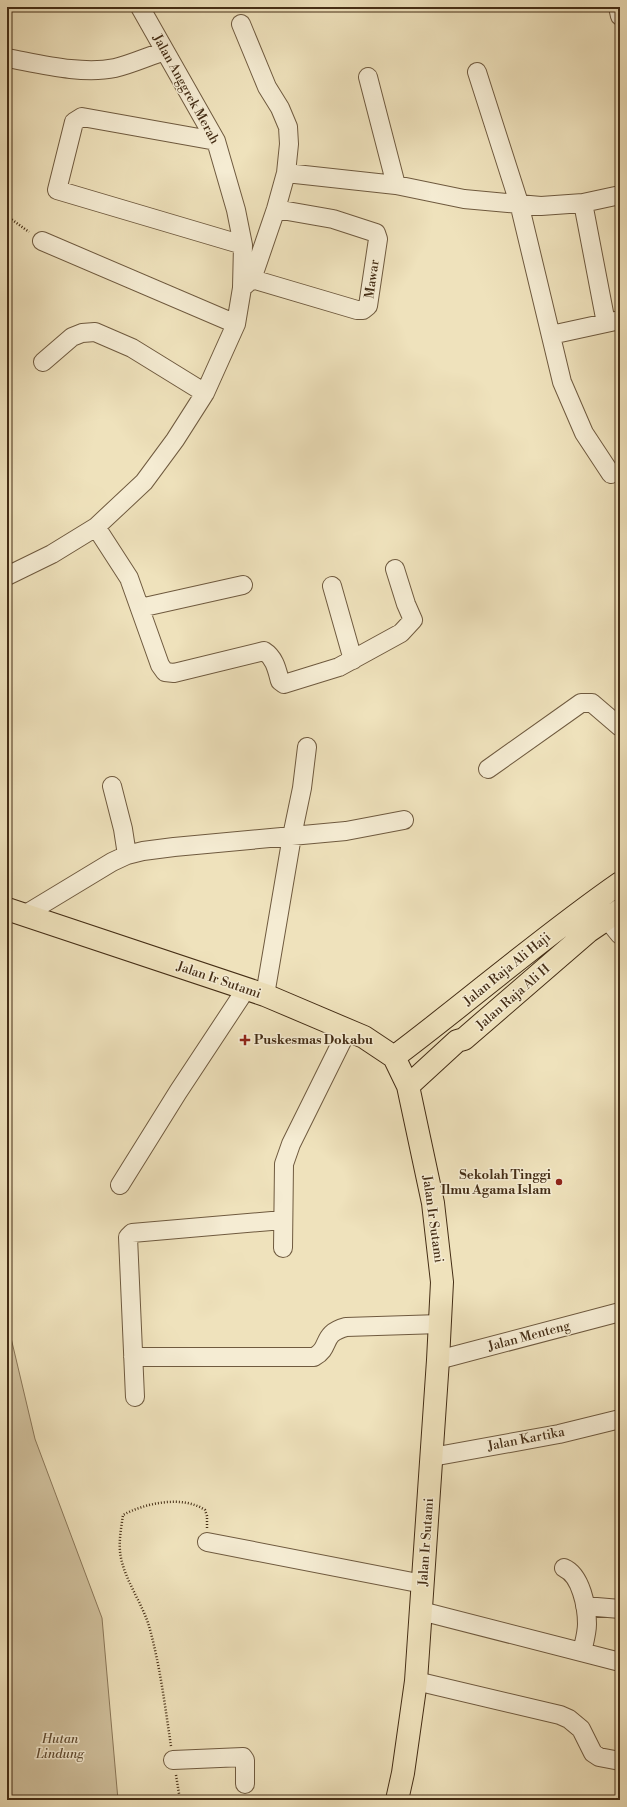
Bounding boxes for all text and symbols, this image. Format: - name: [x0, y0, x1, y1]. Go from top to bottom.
- street label: Jalan Anggrek Merah: [149, 31, 223, 147]
- street label: Mawar: [361, 258, 383, 300]
- street label: Jalan Raja Ali Haji: [460, 929, 554, 1009]
- street label: Jalan Ir Sutami: [174, 958, 263, 1002]
- street label: Jalan Raja Ali H: [473, 961, 553, 1033]
- place label: Puskesmas Dokabu: [254, 1032, 373, 1048]
- marker: Puskesmas Dokabu: [239, 1034, 251, 1046]
- place label: Sekolah Tinggi Ilmu Agama Islam: [441, 1167, 551, 1198]
- street label: Jalan Ir Sutami: [419, 1173, 447, 1264]
- marker: Sekolah Tinggi Ilmu Agama Islam: [554, 1177, 564, 1187]
- street label: Jalan Menteng: [485, 1317, 572, 1355]
- street label: Jalan Kartika: [485, 1424, 566, 1455]
- street label: Jalan Ir Sutami: [415, 1497, 437, 1588]
- park label: Hutan Lindung: [35, 1731, 85, 1762]

